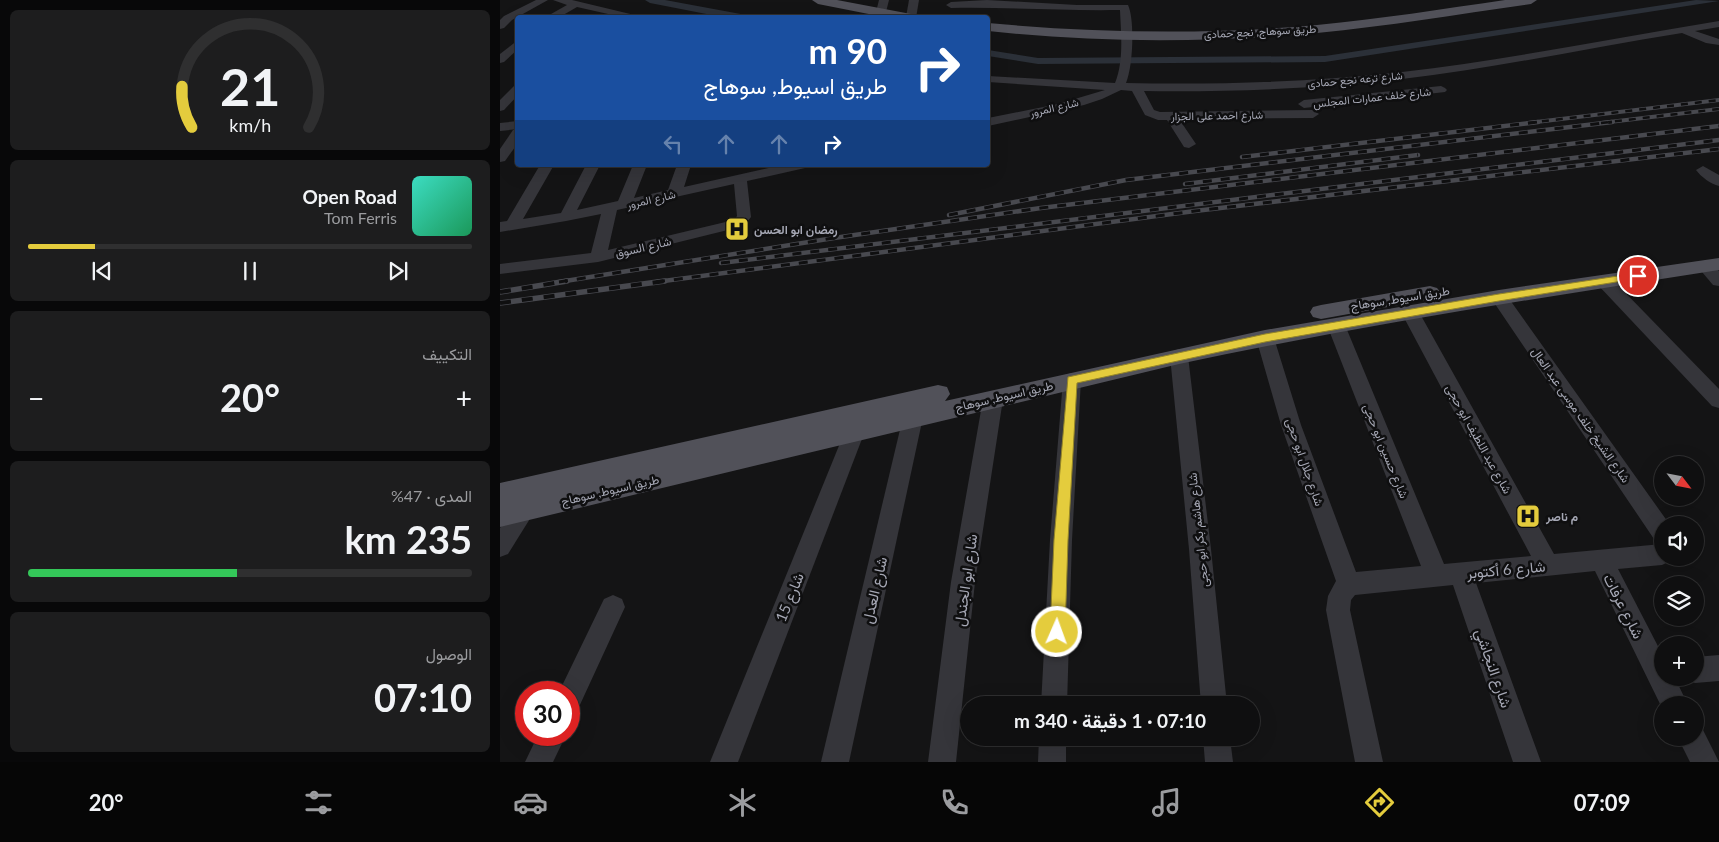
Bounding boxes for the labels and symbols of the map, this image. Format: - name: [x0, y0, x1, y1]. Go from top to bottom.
- street label: طريق سوهاج, نجع حمادى: [1203, 22, 1317, 42]
- street label: شارع ترعه نجع حمادى: [1307, 68, 1404, 92]
- street label: شارع خلف عمارات المجلس: [1312, 84, 1432, 112]
- street label: شارع المرور: [1027, 95, 1080, 121]
- street label: شارع احمد على الجزار: [1170, 108, 1263, 124]
- street label: شارع المرور: [624, 187, 677, 213]
- hospital icon: رمضان ابو الحسن: [724, 216, 750, 242]
- place label: رمضان ابو الحسن: [754, 222, 838, 238]
- street label: شارع السوق: [613, 233, 673, 263]
- pin: [1617, 255, 1659, 297]
- street label: طريق اسيوط, سوهاج: [1349, 283, 1451, 315]
- street label: شارع الشيخ خلف موسى عبد العال: [1527, 344, 1634, 487]
- street label: طريق اسيوط, سوهاج: [954, 377, 1055, 417]
- street label: شارع عبد اللطيف ابو حجى: [1441, 382, 1515, 497]
- street label: شارع حسين ابو حجى: [1358, 402, 1412, 501]
- street label: شارع جلال ابو حجى: [1281, 416, 1327, 509]
- north arrow: [1654, 456, 1704, 506]
- street label: طريق اسيوط, سوهاج: [560, 471, 661, 511]
- street label: شارع هاشم بكر ابو حجى: [1185, 472, 1213, 588]
- hospital icon: م ناصر: [1515, 503, 1541, 529]
- place label: م ناصر: [1545, 509, 1578, 525]
- street label: شارع ابو الجندل: [950, 532, 983, 628]
- street label: شارع العدل: [858, 555, 893, 626]
- street label: شارع 6 أكتوبر: [1465, 557, 1547, 584]
- street label: شارع 15: [771, 570, 810, 625]
- street label: شارع عرفات: [1597, 571, 1648, 643]
- position arrow: [1030, 605, 1082, 657]
- street label: شارع النجاشي: [1467, 626, 1516, 712]
- speed limit sign: 30: [515, 681, 580, 746]

